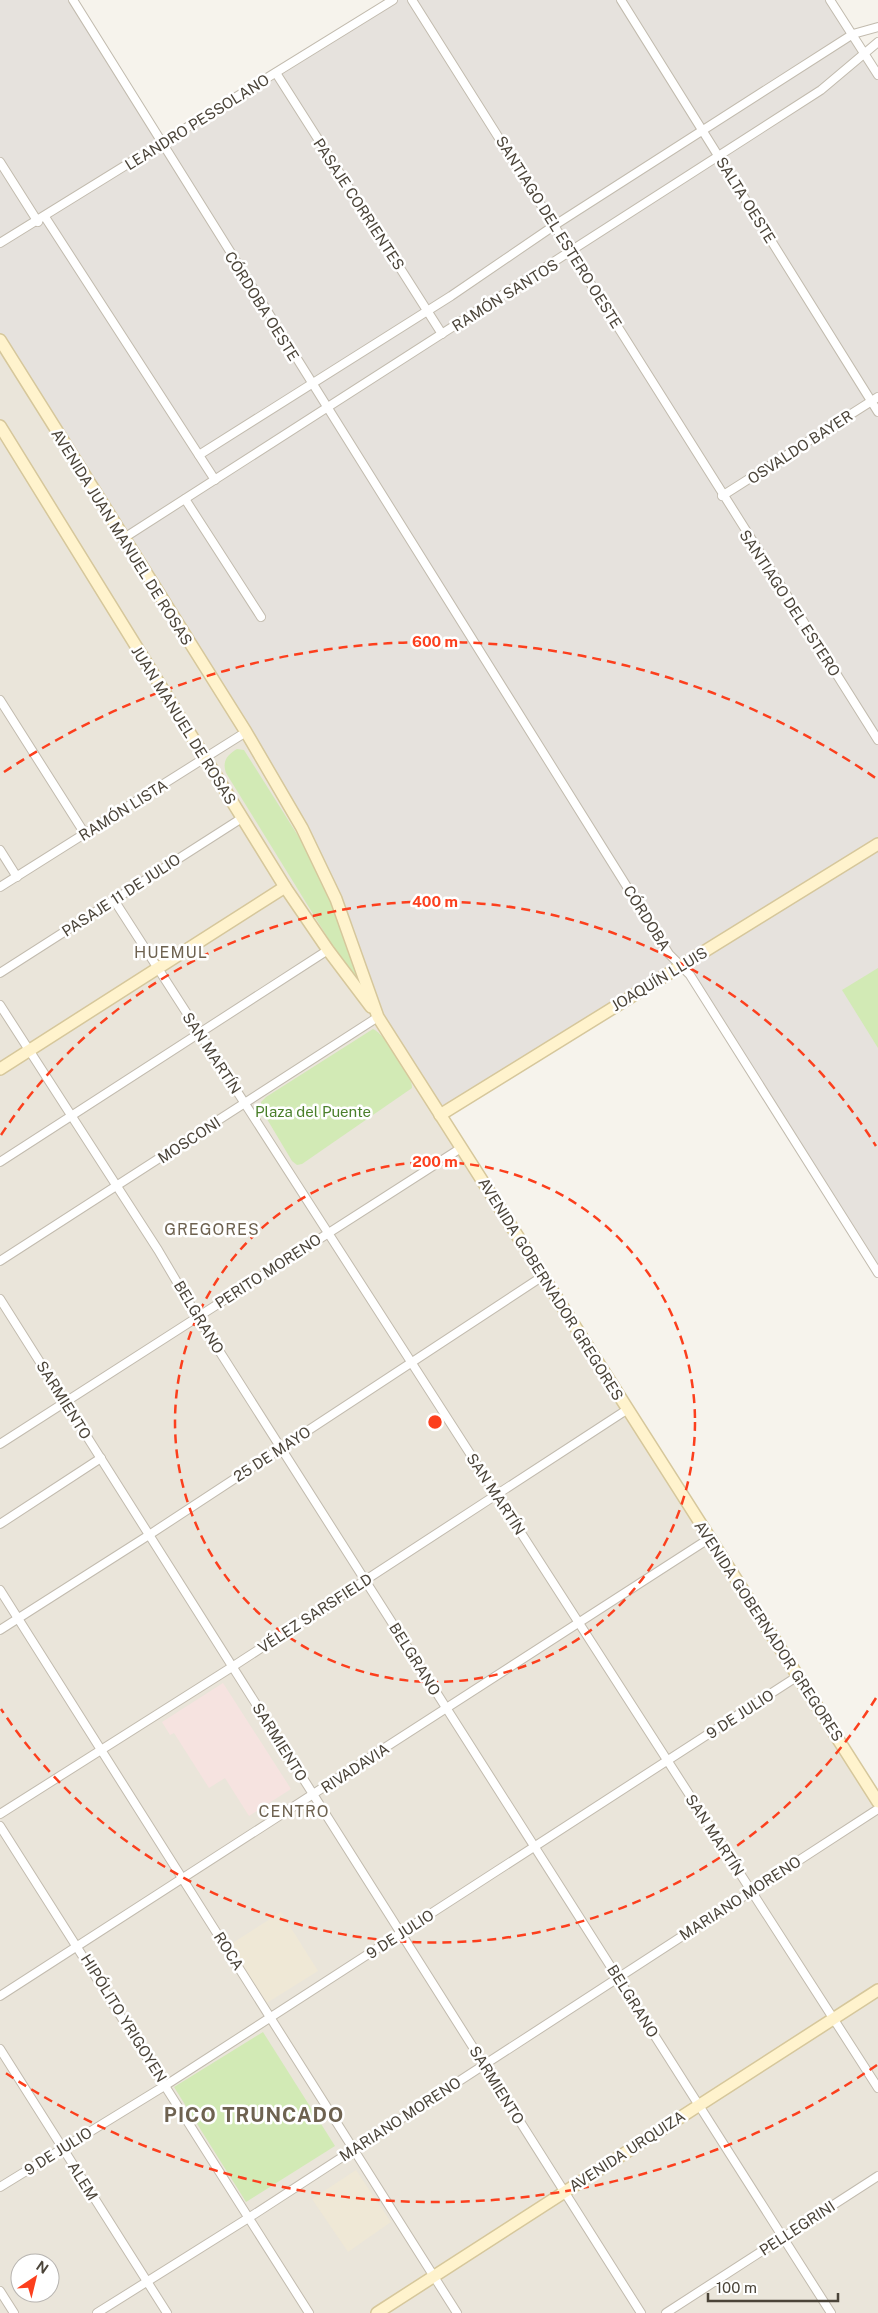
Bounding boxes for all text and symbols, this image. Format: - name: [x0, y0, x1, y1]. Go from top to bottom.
- street label: LEANDRO PESSOLANO: [122, 71, 272, 173]
- street label: SANTIAGO DEL ESTERO OESTE: [493, 133, 625, 331]
- street label: PASAJE CORRIENTES: [310, 135, 408, 273]
- street label: SALTA OESTE: [713, 154, 779, 246]
- street label: CÓRDOBA OESTE: [222, 248, 303, 364]
- street label: RAMÓN SANTOS: [448, 255, 561, 334]
- street label: OSVALDO BAYER: [744, 407, 856, 487]
- street label: AVENIDA JUAN MANUEL DE ROSAS: [48, 426, 196, 648]
- street label: SANTIAGO DEL ESTERO: [736, 527, 844, 679]
- text: 600 m: [412, 633, 458, 650]
- street label: JUAN MANUEL DE ROSAS: [128, 643, 240, 807]
- street label: RAMÓN LISTA: [75, 775, 171, 844]
- street label: PASAJE 11 DE JULIO: [59, 850, 183, 940]
- street label: CÓRDOBA: [620, 882, 675, 954]
- text: 400 m: [412, 893, 458, 910]
- district label: HUEMUL: [134, 943, 208, 962]
- street label: JOAQUÍN LLUIS: [608, 944, 710, 1014]
- street label: SAN MARTÍN: [179, 1009, 245, 1097]
- park label: Plaza del Puente: [255, 1103, 371, 1120]
- street label: MOSCONI: [155, 1114, 223, 1166]
- text: 200 m: [412, 1153, 458, 1170]
- street label: AVENIDA GOBERNADOR GREGORES: [475, 1175, 627, 1403]
- district label: GREGORES: [164, 1220, 260, 1239]
- street label: PERITO MORENO: [212, 1230, 324, 1312]
- street label: BELGRANO: [171, 1277, 227, 1357]
- street label: SARMIENTO: [33, 1358, 95, 1442]
- centre of rings: [426, 1413, 444, 1431]
- street label: 25 DE MAYO: [230, 1423, 314, 1485]
- street label: SAN MARTÍN: [463, 1450, 529, 1538]
- street label: AVENIDA GOBERNADOR GREGORES: [691, 1518, 847, 1744]
- street label: VÉLEZ SARSFIELD: [255, 1570, 375, 1656]
- street label: BELGRANO: [386, 1620, 444, 1698]
- street label: 9 DE JULIO: [703, 1686, 777, 1742]
- street label: SARMIENTO: [249, 1700, 311, 1784]
- street label: RIVADAVIA: [318, 1740, 392, 1796]
- street label: SAN MARTÍN: [682, 1791, 748, 1879]
- district label: CENTRO: [258, 1802, 330, 1821]
- street label: MARIANO MORENO: [676, 1852, 804, 1944]
- street label: 9 DE JULIO: [363, 1906, 437, 1962]
- street label: ROCA: [211, 1929, 247, 1973]
- street label: HIPÓLITO YRIGOYEN: [78, 1950, 171, 2085]
- street label: BELGRANO: [604, 1962, 662, 2040]
- street label: SARMIENTO: [466, 2043, 528, 2127]
- street label: MARIANO MORENO: [336, 2073, 464, 2165]
- district label: PICO TRUNCADO: [164, 2103, 344, 2127]
- street label: AVENIDA URQUIZA: [566, 2107, 688, 2195]
- street label: 9 DE JULIO: [21, 2123, 95, 2179]
- street label: ALEM: [65, 2159, 101, 2203]
- street label: PELLEGRINI: [756, 2197, 838, 2259]
- north arrow: [10, 2253, 60, 2303]
- text: N: [33, 2258, 52, 2277]
- scale bar: [708, 2270, 838, 2302]
- text: 100 m: [716, 2279, 757, 2296]

